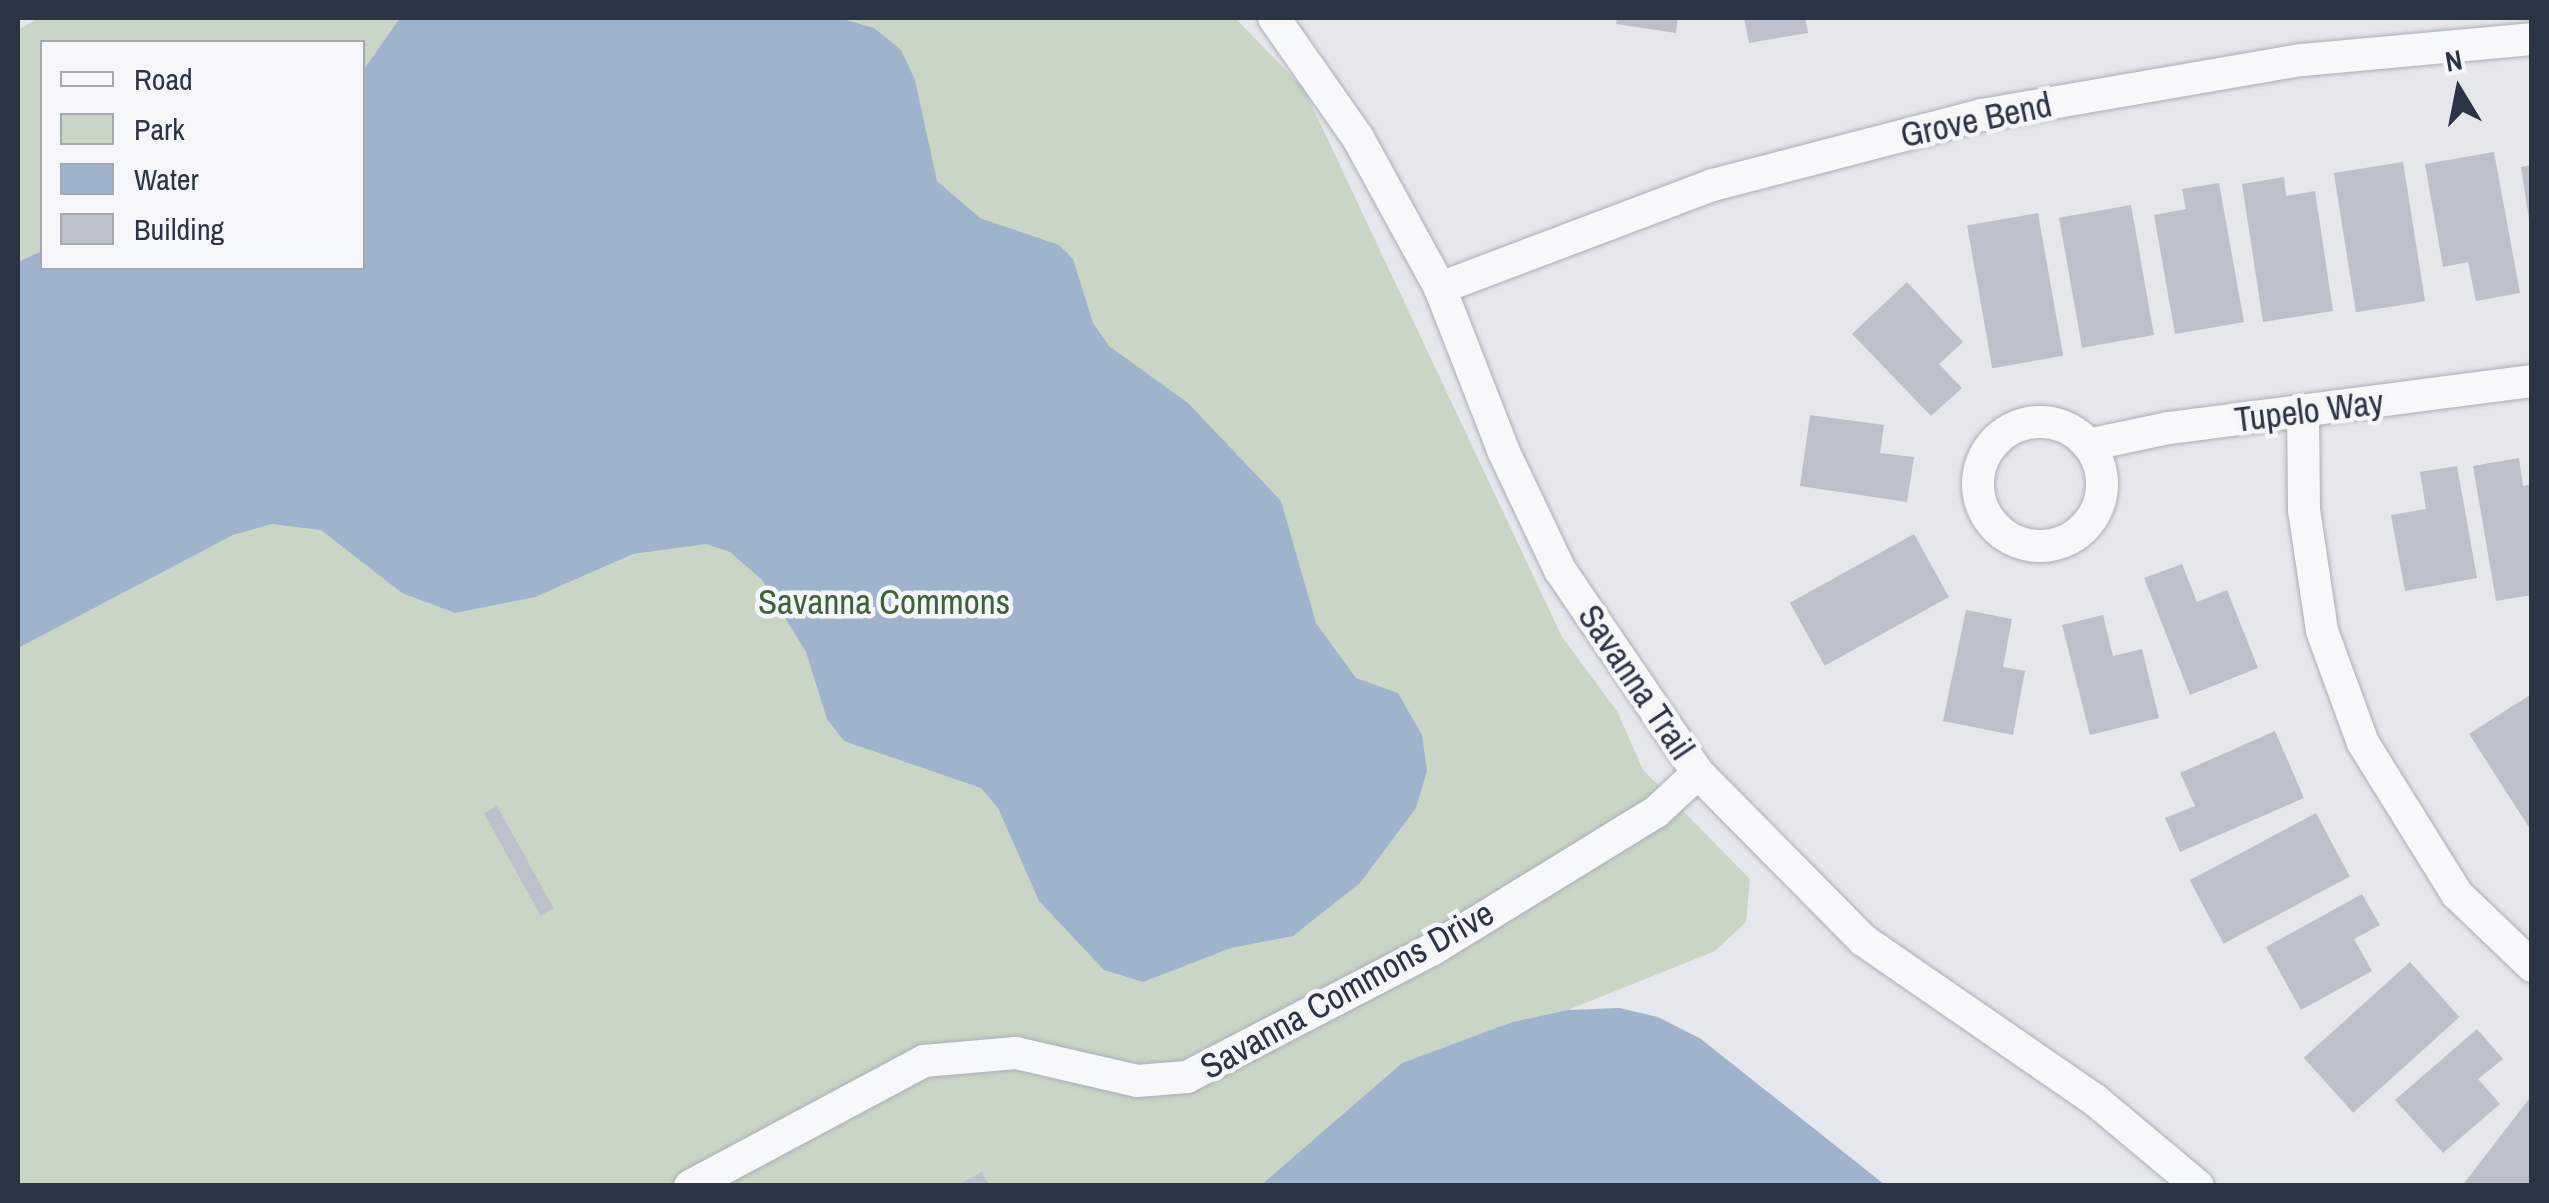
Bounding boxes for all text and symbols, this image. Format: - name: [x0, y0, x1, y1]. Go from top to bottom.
- legend: [40, 40, 365, 270]
- north arrow: [2409, 40, 2509, 140]
- text: N: [2442, 40, 2465, 81]
- text: Road: [134, 59, 193, 99]
- street label: Grove Bend: [1897, 84, 2055, 156]
- text: Park: [134, 109, 185, 149]
- text: Water: [134, 159, 199, 199]
- text: Building: [134, 209, 224, 249]
- street label: Tupelo Way: [2232, 381, 2386, 441]
- park label: Savanna Commons: [758, 581, 1010, 623]
- street label: Savanna Trail: [1569, 597, 1703, 767]
- street label: Savanna Commons Drive: [1193, 892, 1501, 1088]

